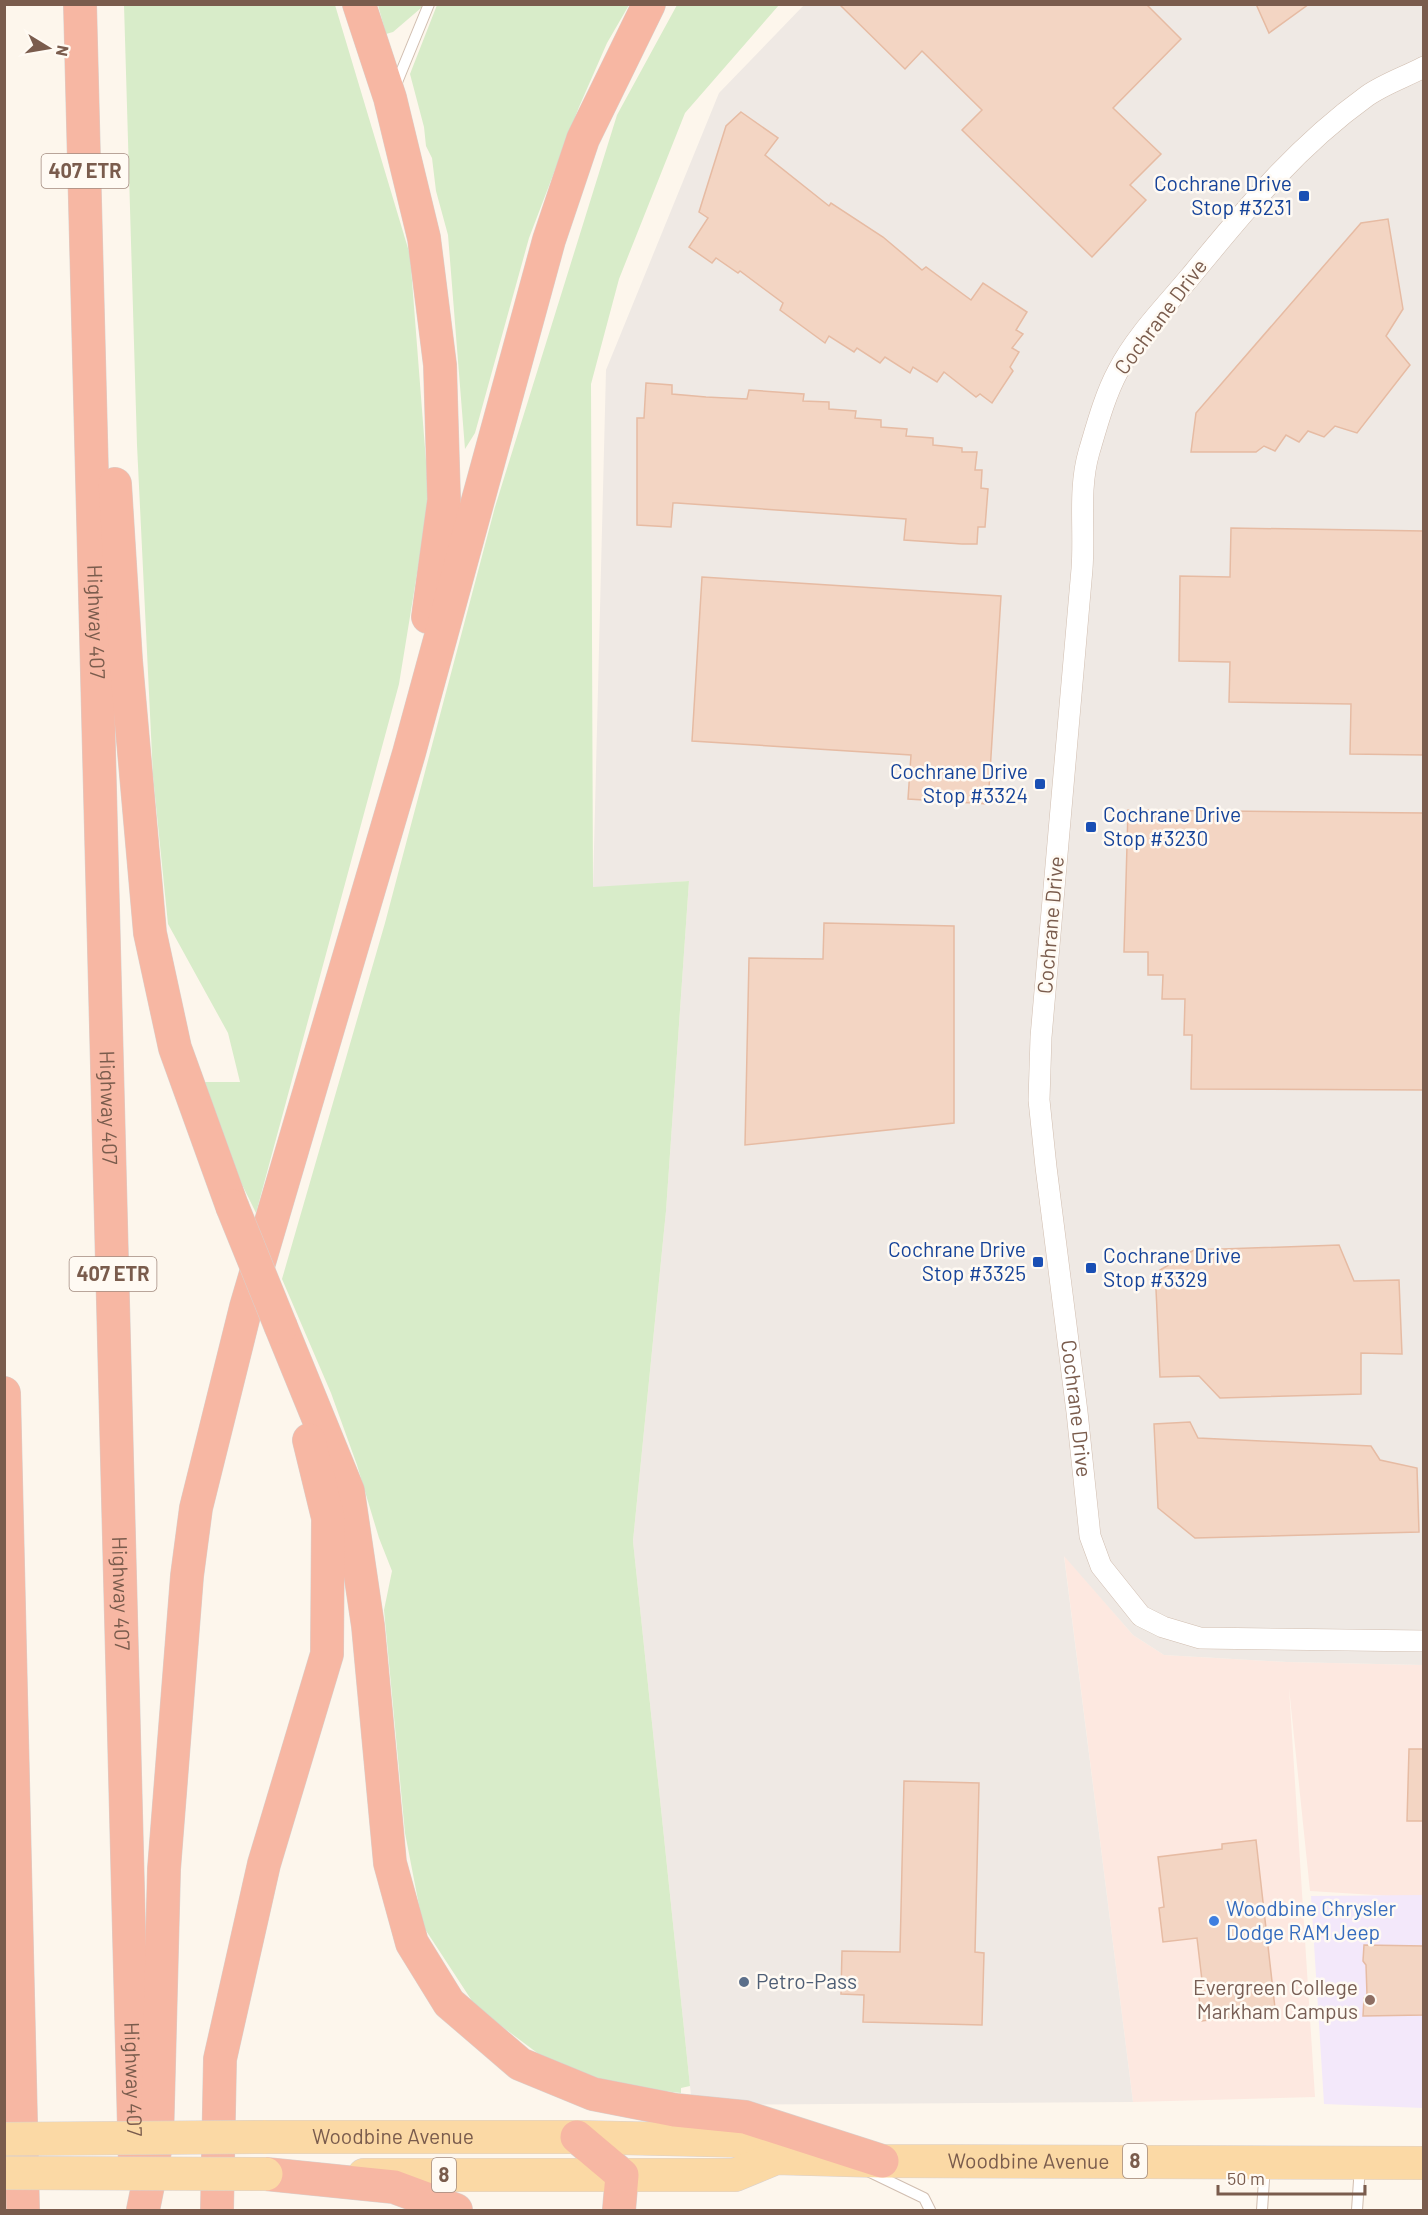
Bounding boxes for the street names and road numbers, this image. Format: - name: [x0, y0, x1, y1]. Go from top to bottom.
- road number: 407 ETR: [42, 154, 128, 188]
- street label: Cochrane Drive: [1108, 253, 1211, 379]
- street label: Highway 407: [83, 564, 111, 679]
- street label: Cochrane Drive: [1031, 855, 1068, 995]
- street label: Highway 407: [96, 1050, 124, 1165]
- road number: 407 ETR: [70, 1257, 156, 1291]
- street label: Cochrane Drive: [1057, 1338, 1098, 1478]
- street label: Highway 407: [108, 1536, 136, 1651]
- street label: Highway 407: [120, 2022, 148, 2137]
- street label: Woodbine Avenue: [312, 2123, 474, 2148]
- road number: 8: [1123, 2144, 1147, 2178]
- street label: Woodbine Avenue: [948, 2147, 1110, 2173]
- road number: 8: [432, 2158, 456, 2192]

